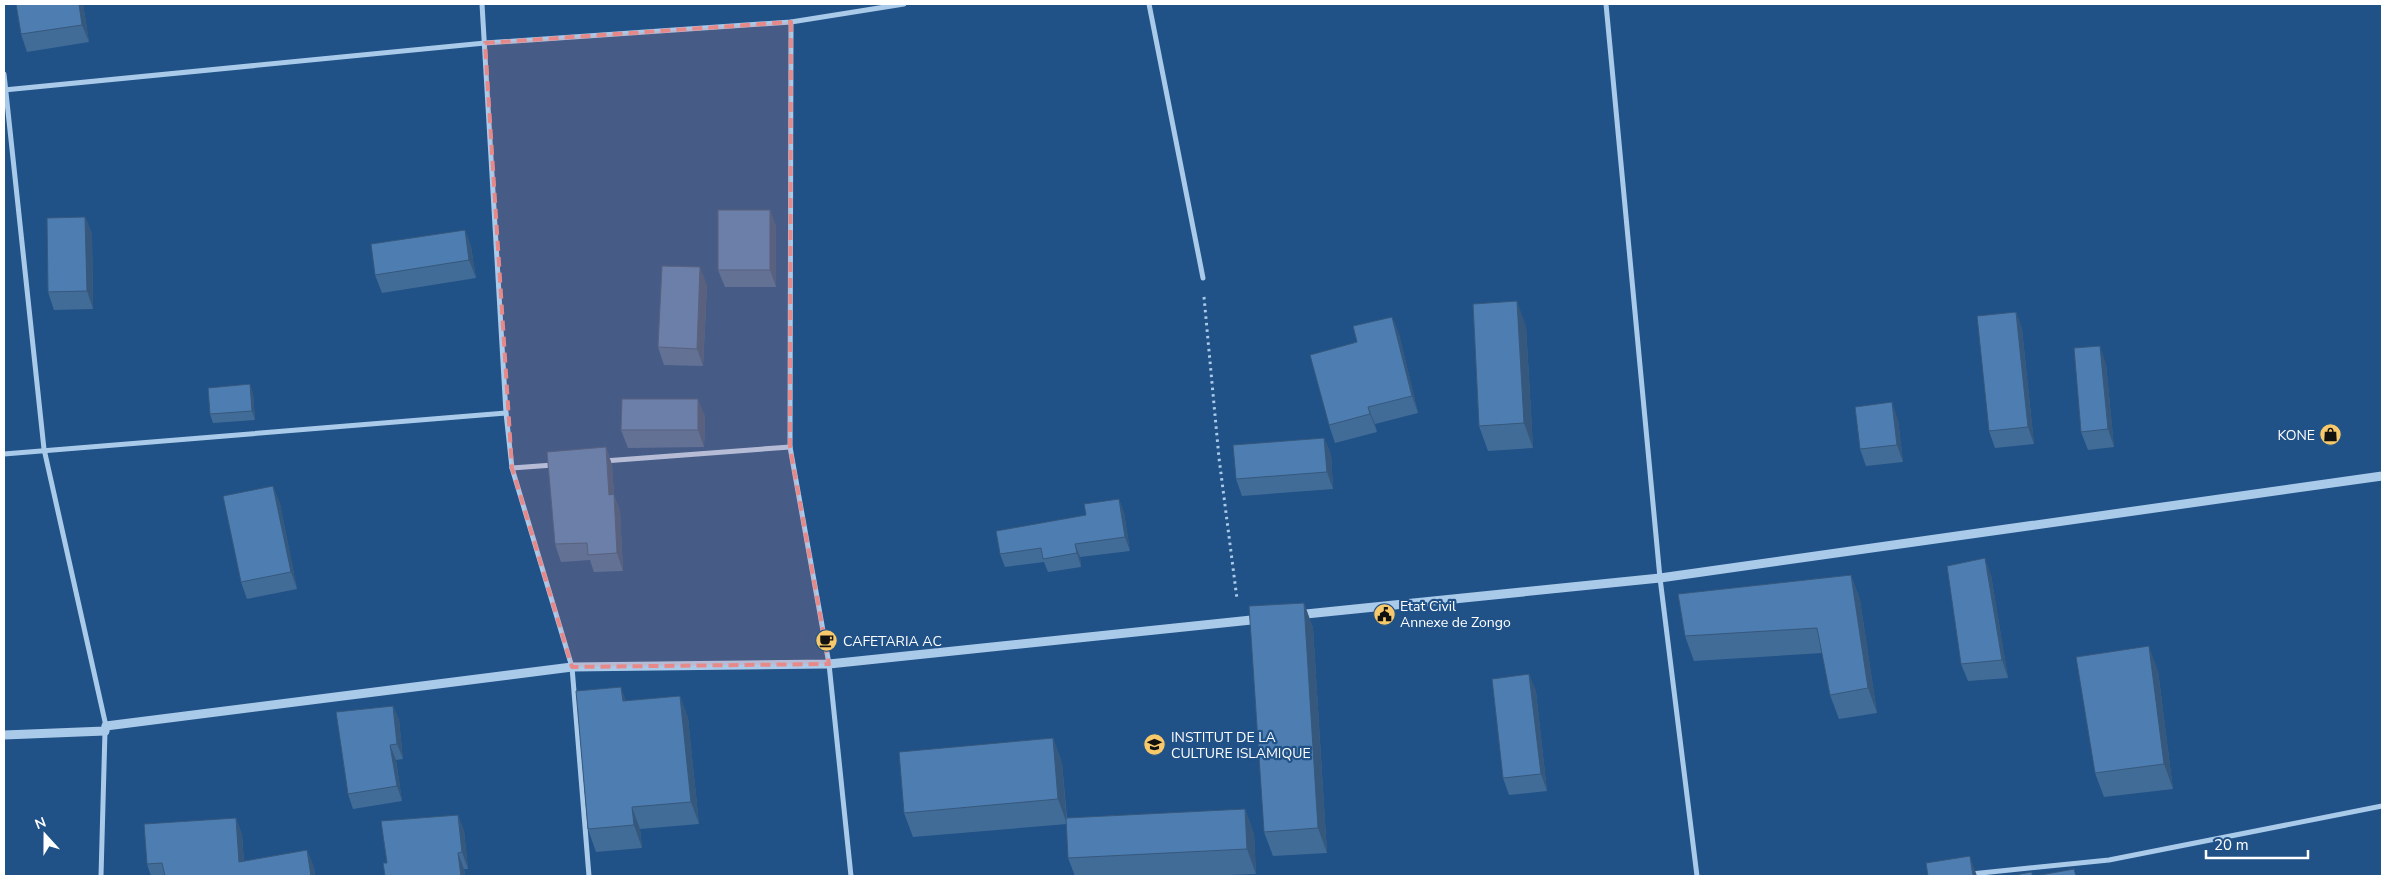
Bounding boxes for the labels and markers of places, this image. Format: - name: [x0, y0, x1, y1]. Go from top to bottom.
- shop icon: KONE: [2319, 423, 2343, 447]
- place label: KONE: [2277, 426, 2315, 445]
- place label: Etat Civil Annexe de Zongo: [1400, 597, 1511, 632]
- public building icon: Etat Civil Annexe de Zongo: [1372, 602, 1396, 626]
- cafe icon: CAFETARIA AC: [815, 629, 839, 653]
- place label: CAFETARIA AC: [843, 632, 942, 651]
- place label: INSTITUT DE LA CULTURE ISLAMIQUE: [1171, 728, 1311, 763]
- school or university icon: INSTITUT DE LA CULTURE ISLAMIQUE: [1143, 733, 1167, 757]

